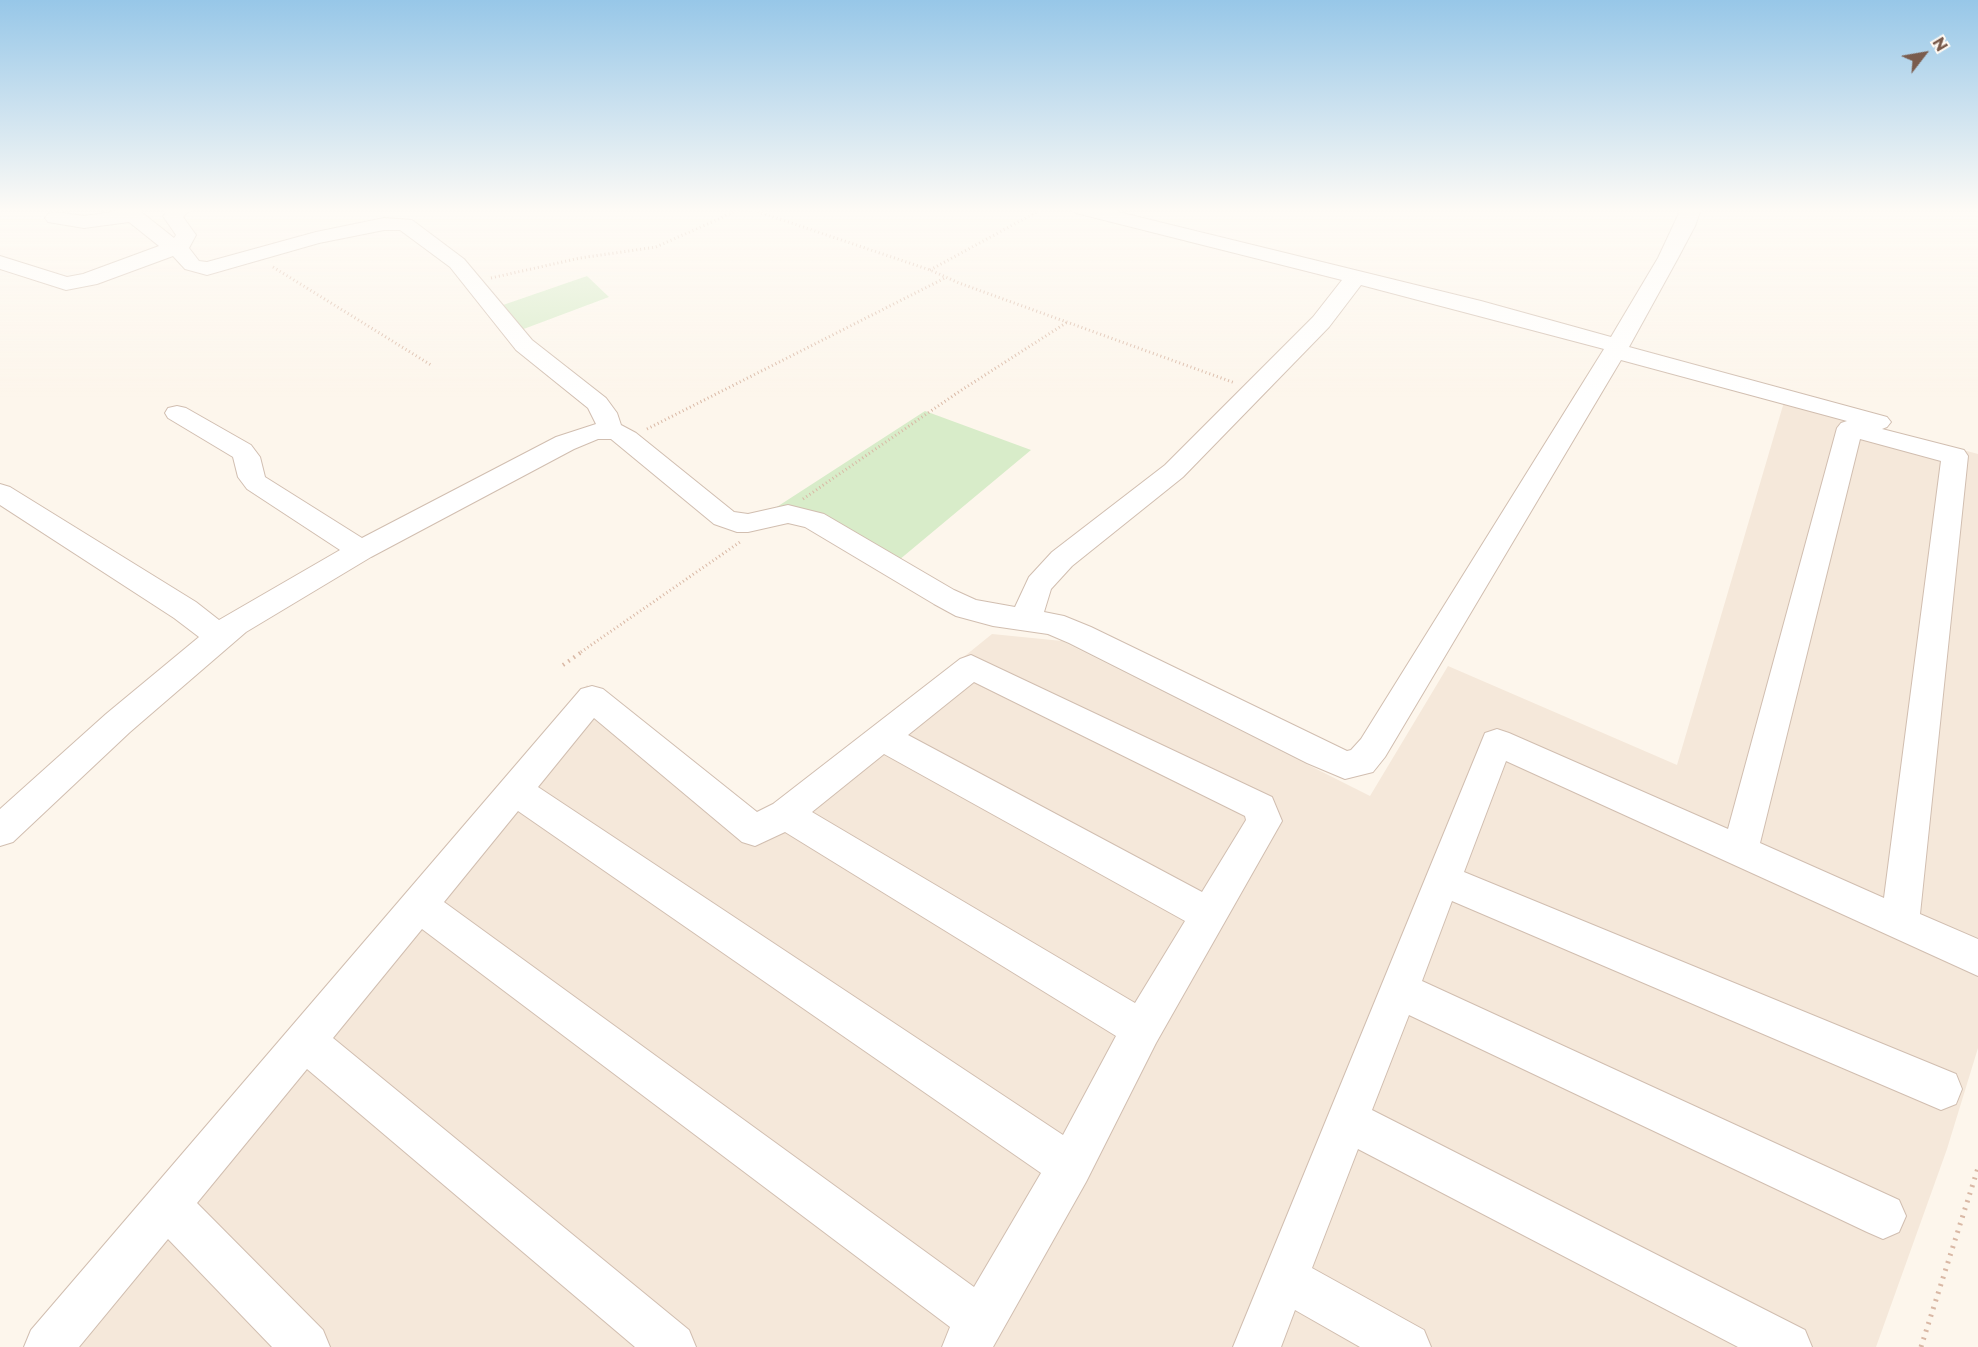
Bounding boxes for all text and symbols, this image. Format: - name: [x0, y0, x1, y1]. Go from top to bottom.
- north arrow: [1894, 24, 1954, 84]
- text: N: [1928, 34, 1951, 55]

